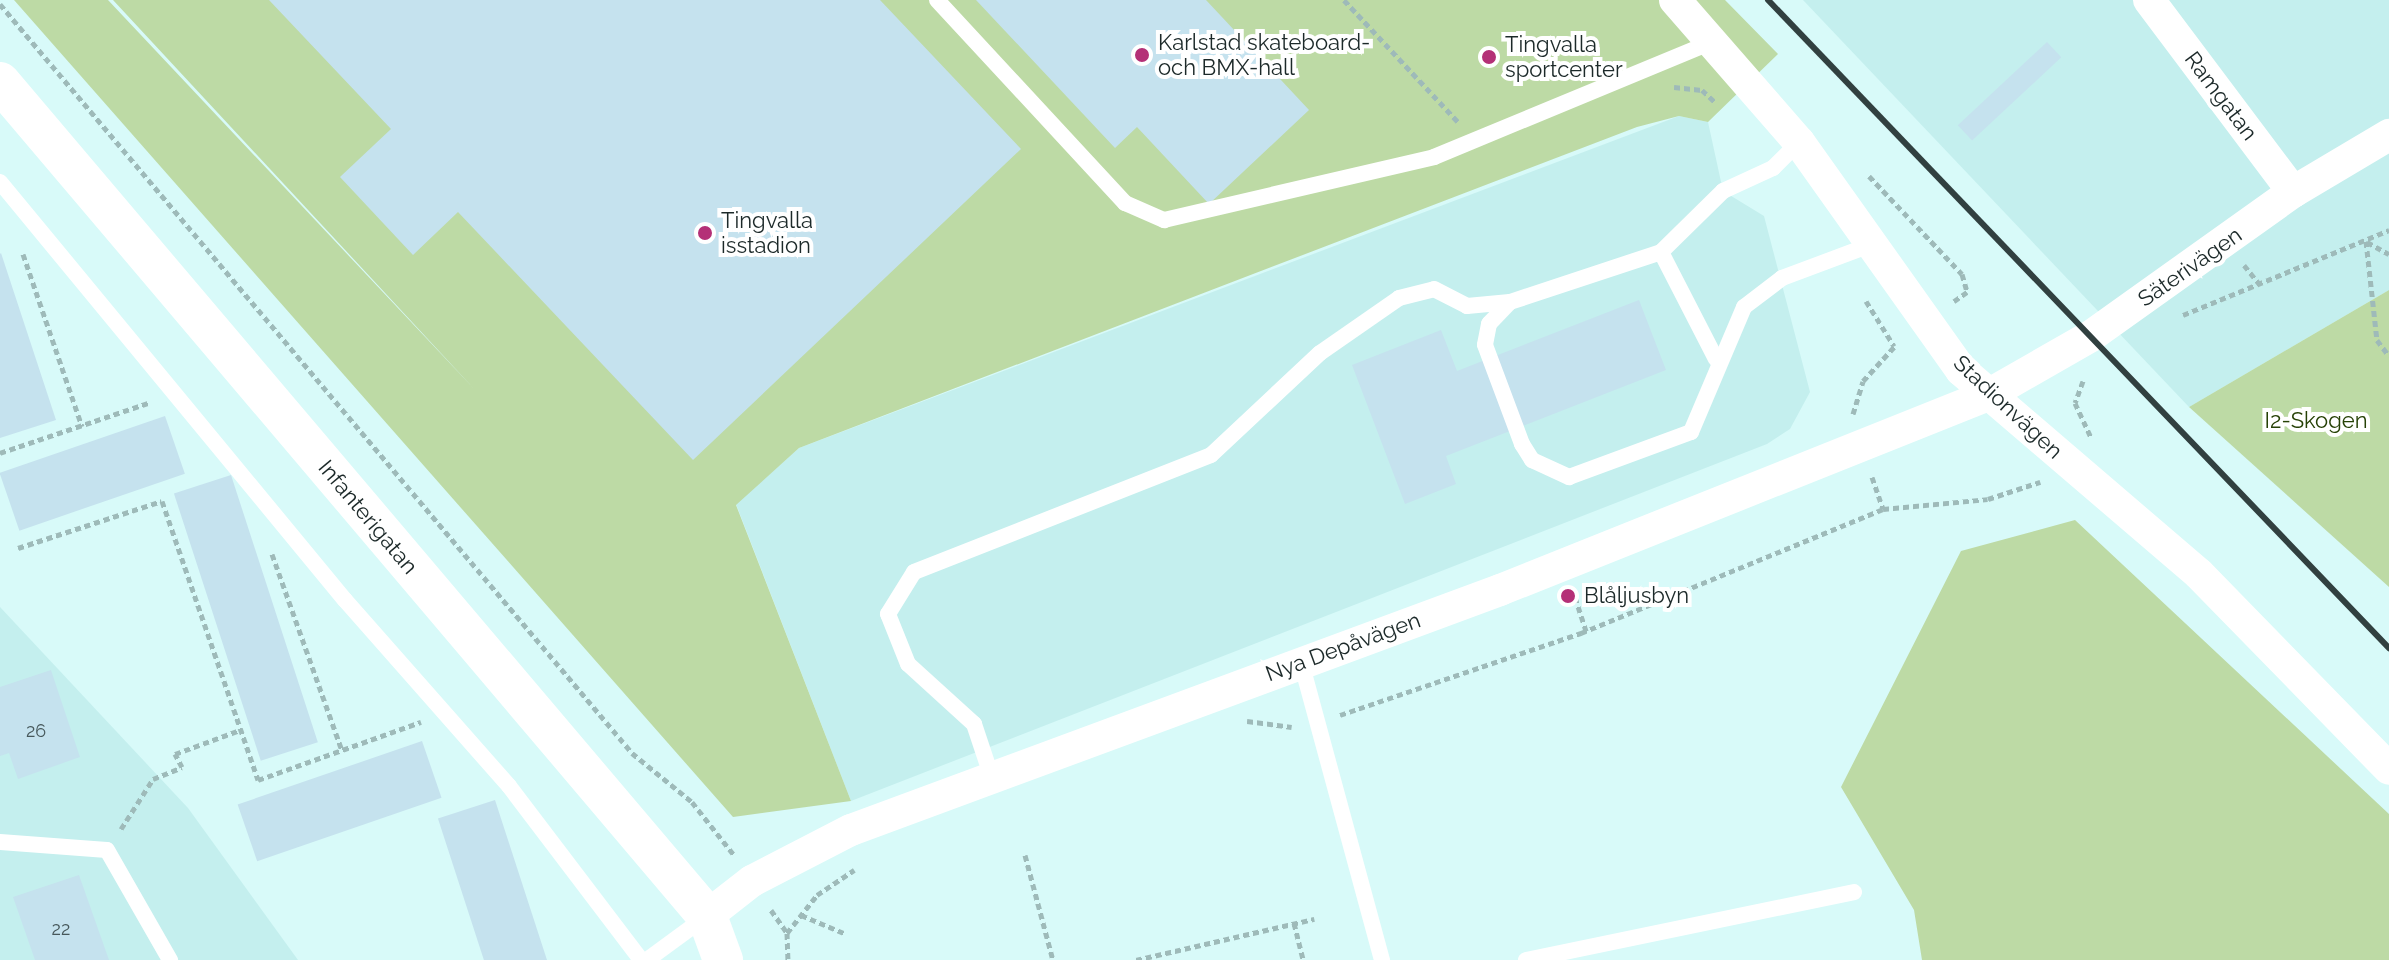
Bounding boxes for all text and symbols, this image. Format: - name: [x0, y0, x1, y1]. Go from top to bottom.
- place label: Karlstad skateboard- och BMX-hall: [1158, 29, 1370, 80]
- place label: Tingvalla sportcenter: [1505, 31, 1623, 82]
- marker: Karlstad skateboard- och BMX-hall: [1133, 46, 1151, 64]
- street label: Ramgatan: [2179, 46, 2263, 146]
- marker: Tingvalla sportcenter: [1480, 48, 1498, 66]
- place label: Tingvalla isstadion: [721, 207, 813, 258]
- street label: Säterivägen: [2133, 222, 2247, 312]
- marker: Tingvalla isstadion: [696, 224, 714, 242]
- street label: Stadionvägen: [1948, 350, 2068, 464]
- park label: I2-Skogen: [2264, 408, 2368, 434]
- street label: Infanterigatan: [313, 455, 423, 579]
- place label: Blåljusbyn: [1584, 583, 1689, 609]
- marker: Blåljusbyn: [1559, 587, 1577, 605]
- street label: Nya Depåvägen: [1262, 607, 1424, 687]
- house number: 26: [26, 720, 46, 742]
- house number: 22: [52, 918, 70, 940]

